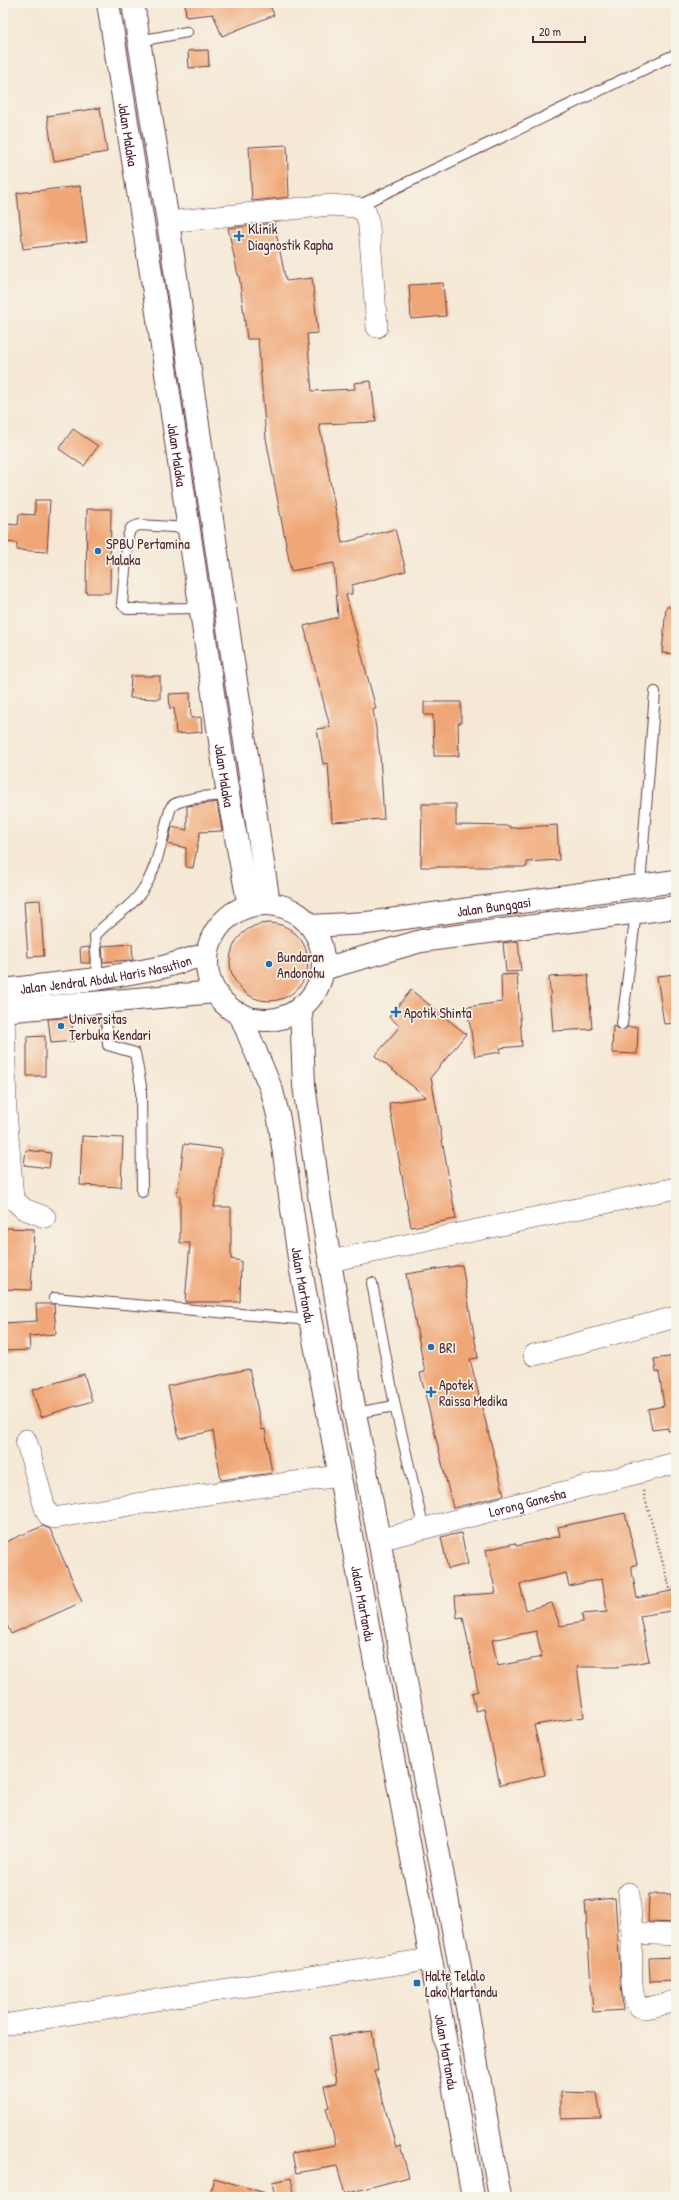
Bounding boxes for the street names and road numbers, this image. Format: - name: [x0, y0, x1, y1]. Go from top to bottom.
- street label: Jalan Malaka: [115, 101, 143, 168]
- street label: Jalan Malaka: [164, 422, 192, 488]
- street label: Jalan Malaka: [211, 742, 240, 809]
- street label: Jalan Bunggasi: [455, 891, 532, 920]
- street label: Jalan Jendral Abdul Haris Nasution: [19, 950, 194, 997]
- street label: Jalan Martandu: [288, 1246, 320, 1325]
- street label: Lorong Ganesha: [487, 1482, 568, 1521]
- street label: Jalan Martandu: [347, 1564, 380, 1643]
- street label: Jalan Martandu: [431, 2012, 463, 2091]

